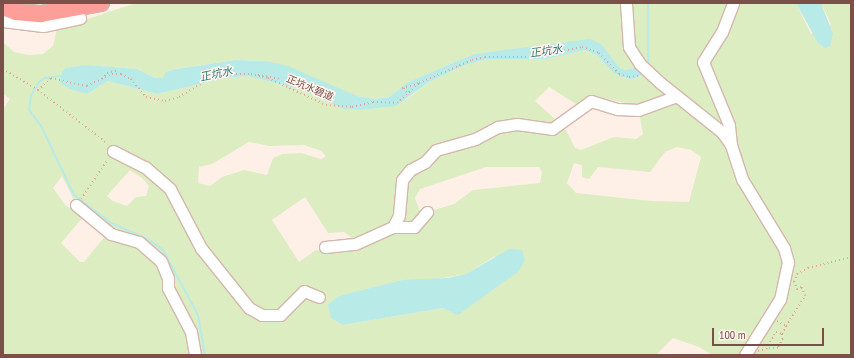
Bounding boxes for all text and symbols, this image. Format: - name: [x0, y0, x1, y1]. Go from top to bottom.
- water label: 正坑水: [529, 42, 563, 60]
- water label: 正坑水: [198, 64, 234, 84]
- street label: 正坑水碧道: [285, 73, 335, 103]
- scale bar: [714, 320, 826, 346]
- text: 100 m: [719, 327, 746, 342]

